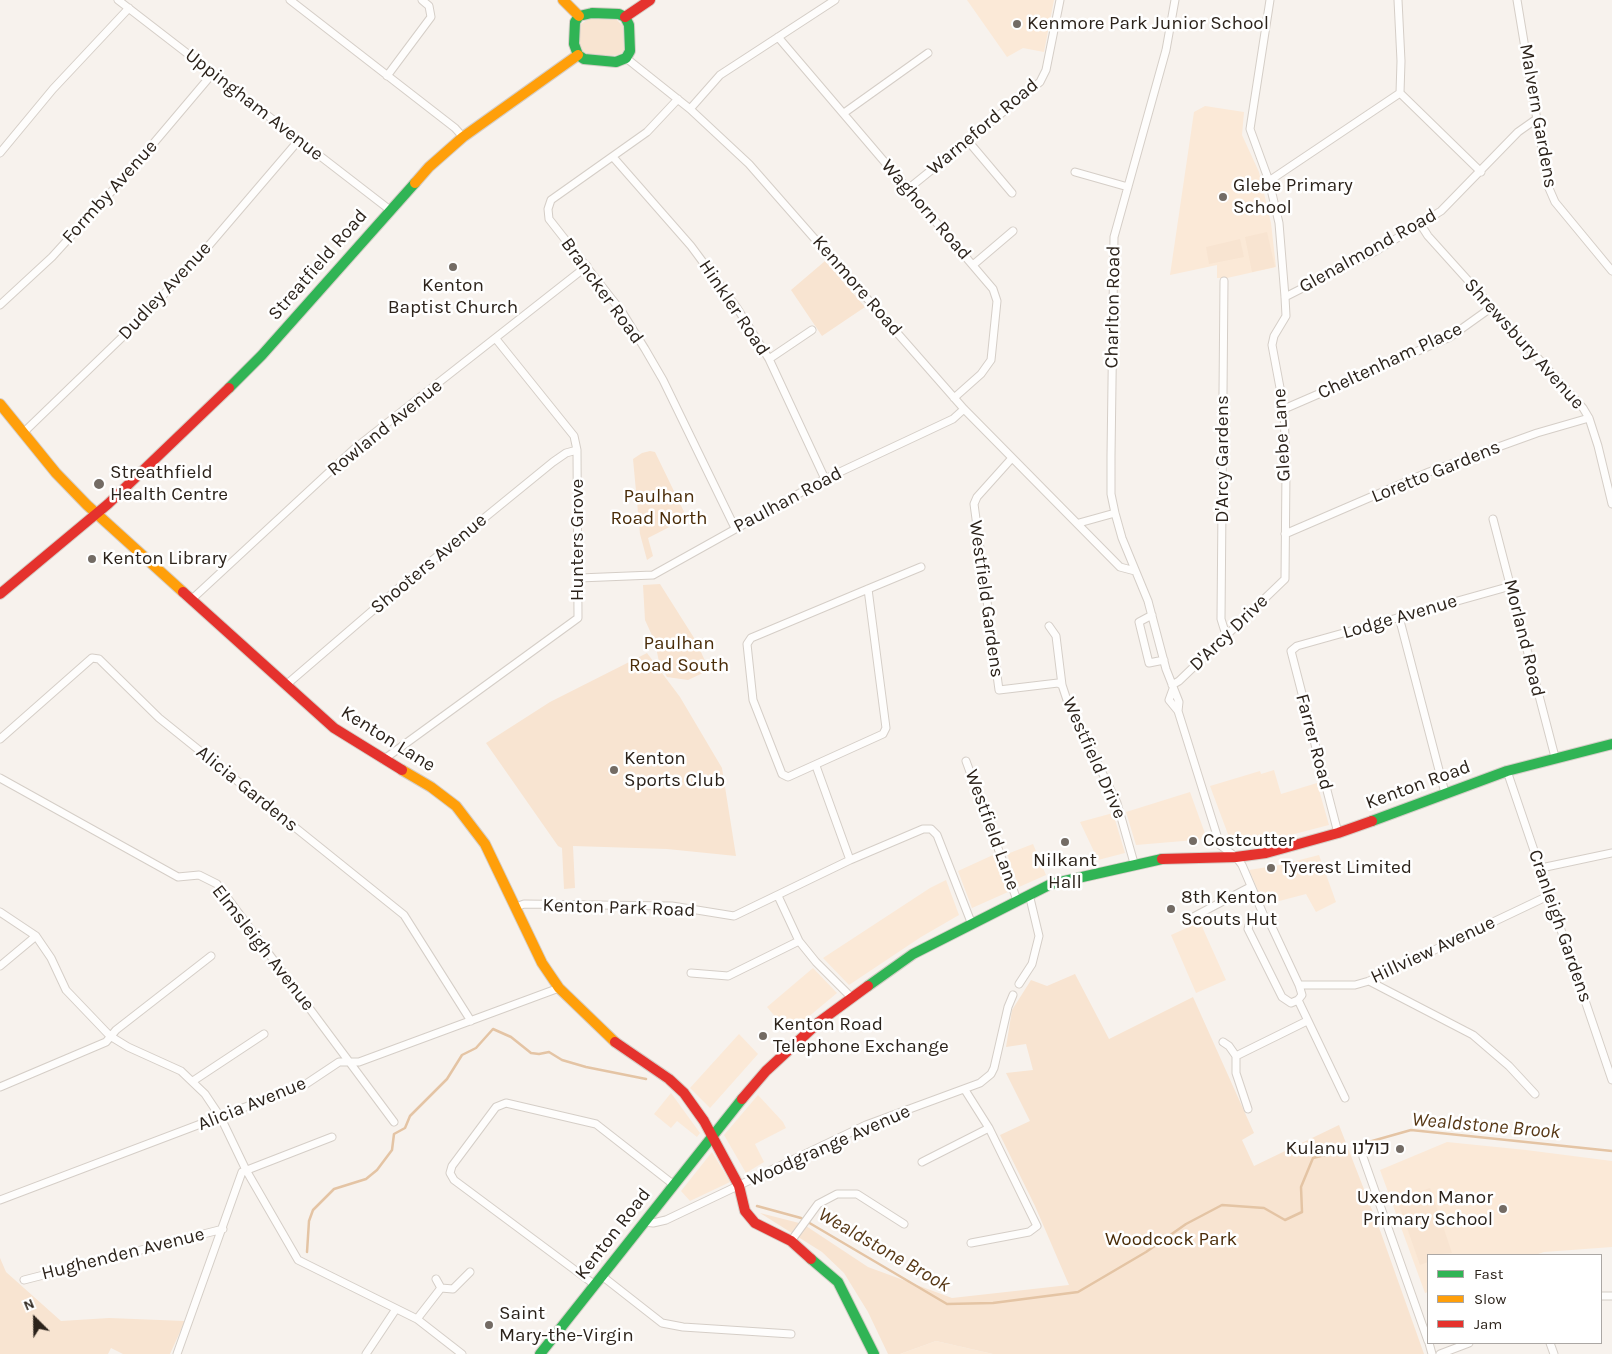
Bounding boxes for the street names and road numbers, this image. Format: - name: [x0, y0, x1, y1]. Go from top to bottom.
- street label: Malvern Gardens: [1514, 42, 1562, 190]
- street label: Uppingham Avenue: [180, 44, 328, 166]
- street label: Warneford Road: [923, 74, 1043, 180]
- street label: Formby Avenue: [58, 135, 162, 249]
- street label: Waghorn Road: [876, 155, 976, 265]
- street label: Glenalmond Road: [1295, 204, 1441, 298]
- street label: Streatfield Road: [264, 205, 372, 325]
- street label: Kenmore Road: [807, 231, 907, 341]
- street label: Brancker Road: [556, 233, 648, 349]
- street label: Dudley Avenue: [114, 237, 216, 345]
- street label: Charlton Road: [1101, 245, 1125, 369]
- street label: Hinkler Road: [694, 256, 774, 360]
- street label: Shrewsbury Avenue: [1459, 274, 1589, 414]
- street label: Cheltenham Place: [1314, 318, 1466, 404]
- street label: Rowland Avenue: [323, 375, 447, 481]
- street label: Glebe Lane: [1268, 388, 1296, 482]
- street label: D'Arcy Gardens: [1212, 395, 1234, 523]
- street label: Loretto Gardens: [1368, 436, 1504, 508]
- street label: Paulhan Road: [730, 462, 846, 538]
- street label: Hunters Grove: [567, 479, 589, 601]
- street label: Shooters Avenue: [366, 509, 492, 619]
- street label: Westfield Gardens: [964, 519, 1008, 679]
- street label: Morland Road: [1498, 577, 1550, 699]
- street label: D'Arcy Drive: [1185, 590, 1273, 676]
- street label: Lodge Avenue: [1340, 590, 1460, 644]
- street label: Farrer Road: [1290, 691, 1338, 793]
- street label: Westfield Drive: [1057, 694, 1131, 822]
- street label: Kenton Lane: [337, 701, 439, 777]
- street label: Alicia Gardens: [192, 741, 302, 837]
- street label: Kenton Road: [1362, 755, 1474, 815]
- street label: Westfield Lane: [960, 766, 1024, 894]
- street label: Cranleigh Gardens: [1523, 847, 1597, 1005]
- street label: Elmsleigh Avenue: [207, 880, 319, 1016]
- street label: Kenton Park Road: [542, 894, 696, 922]
- street label: Hillview Avenue: [1367, 911, 1499, 989]
- street label: Alicia Avenue: [194, 1072, 310, 1136]
- street label: Woodgrange Avenue: [744, 1100, 914, 1192]
- street label: Kenton Road: [570, 1184, 656, 1284]
- street label: Hughenden Avenue: [39, 1223, 207, 1285]

